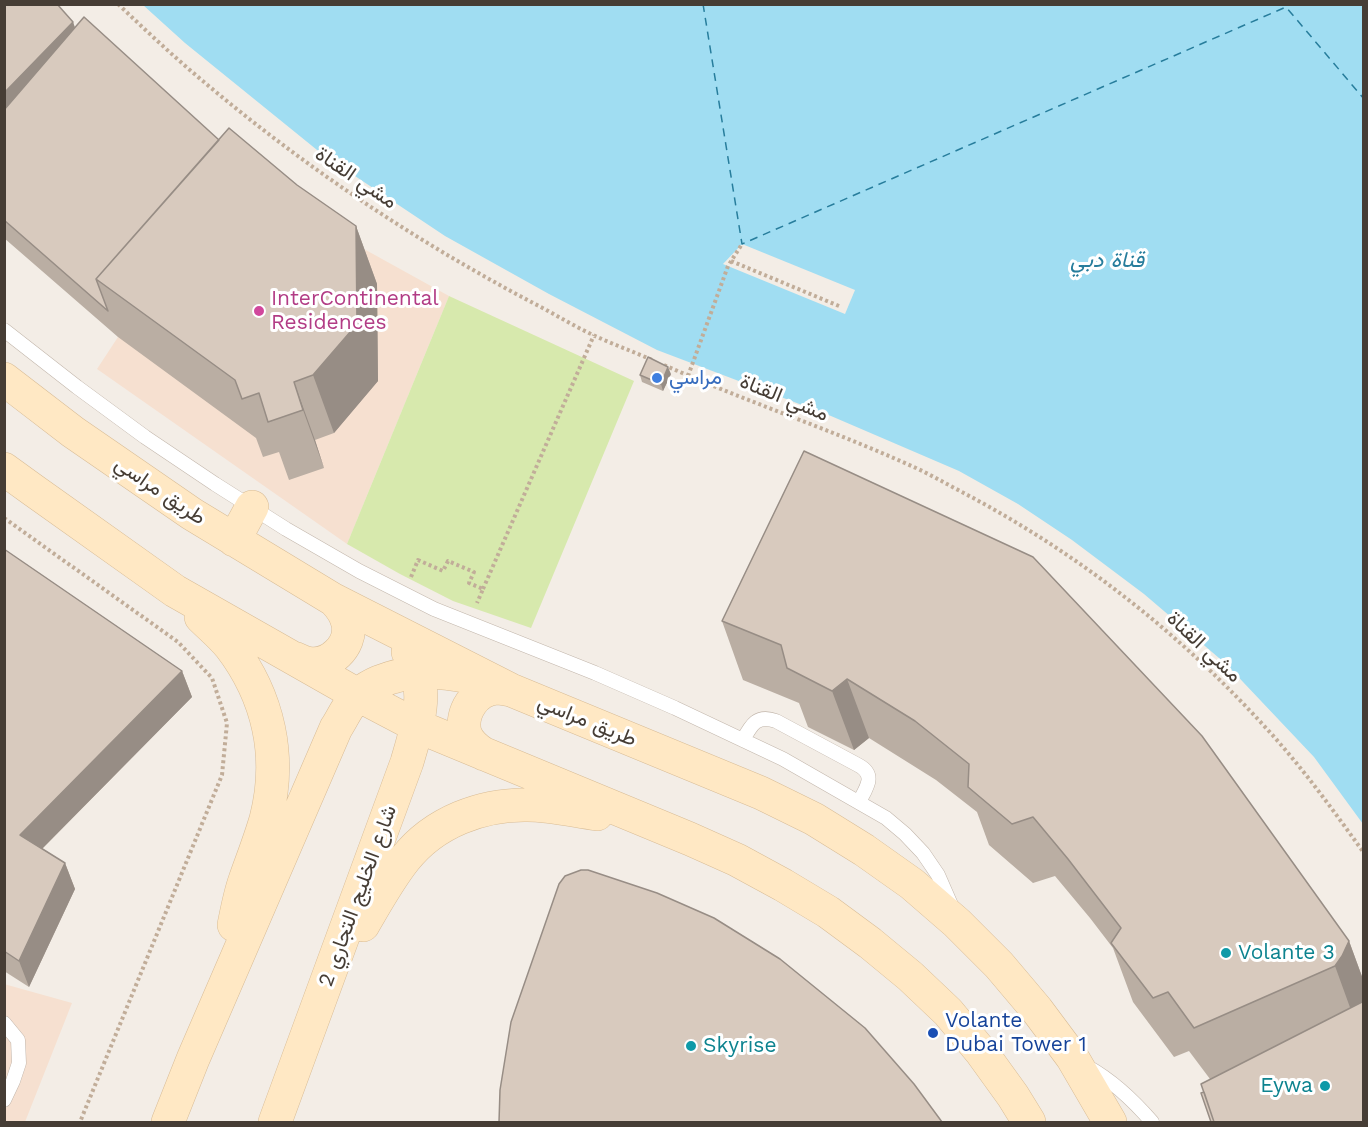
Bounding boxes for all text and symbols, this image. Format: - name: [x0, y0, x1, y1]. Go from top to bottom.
- street label: مشي القناة: [310, 141, 402, 215]
- water label: قناة دبي: [1070, 248, 1144, 274]
- place label: InterContinental Residences: [271, 286, 439, 336]
- marker: InterContinental Residences: [252, 304, 266, 318]
- place label: مراسي: [669, 365, 722, 391]
- street label: مشي القناة: [736, 369, 832, 427]
- marker: مراسي: [650, 371, 664, 385]
- street label: طريق مراسي: [110, 451, 210, 531]
- street label: مشي القناة: [1161, 606, 1247, 688]
- street label: طريق مراسي: [534, 690, 640, 752]
- street label: شارع الخليج التجاري 2: [313, 802, 403, 990]
- place label: Volante 3: [1238, 940, 1335, 966]
- marker: Volante 3: [1219, 946, 1233, 960]
- place label: Volante Dubai Tower 1: [945, 1008, 1087, 1058]
- marker: Volante Dubai Tower 1: [926, 1026, 940, 1040]
- place label: Skyrise: [703, 1033, 777, 1059]
- marker: Skyrise: [684, 1039, 698, 1053]
- place label: Eywa: [1260, 1073, 1313, 1099]
- marker: Eywa: [1318, 1079, 1332, 1093]

